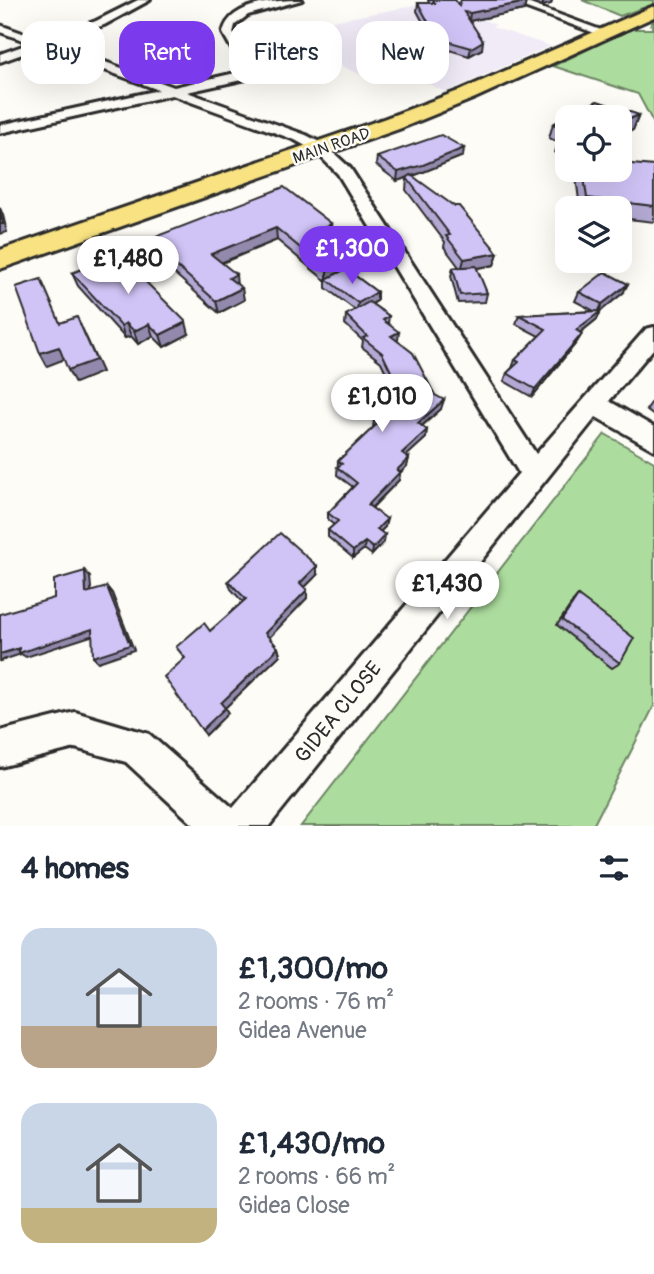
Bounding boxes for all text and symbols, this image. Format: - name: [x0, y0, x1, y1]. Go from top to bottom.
- chip: Buy: [21, 21, 105, 84]
- chip: Rent: [119, 21, 215, 84]
- chip: Filters: [229, 21, 342, 84]
- chip: New: [356, 21, 449, 84]
- map controls: [555, 105, 632, 273]
- button: locate: [555, 105, 632, 182]
- street label: MAIN ROAD: [290, 123, 373, 169]
- button: layers: [555, 196, 632, 273]
- pin: £1,300: [295, 226, 409, 286]
- text: £1,300: [315, 234, 389, 263]
- pin: £1,480: [71, 236, 185, 296]
- text: £1,480: [93, 244, 163, 273]
- pin: £1,010: [325, 374, 439, 434]
- text: £1,010: [347, 382, 417, 411]
- pin: £1,430: [390, 562, 504, 621]
- text: £1,430: [411, 569, 483, 598]
- street label: GIDEA CLOSE: [289, 656, 388, 769]
- icon: filters: [595, 849, 633, 887]
- text: 4 homes: [21, 850, 129, 887]
- text: £1,300/mo: [238, 950, 388, 987]
- icon: home: [77, 956, 161, 1040]
- text: 2 rooms · 76 m²: [238, 987, 394, 1016]
- text: Gidea Avenue: [238, 1016, 367, 1045]
- text: £1,430/mo: [238, 1125, 385, 1162]
- icon: home: [77, 1131, 161, 1215]
- text: 2 rooms · 66 m²: [238, 1162, 395, 1191]
- text: Gidea Close: [238, 1191, 350, 1220]

